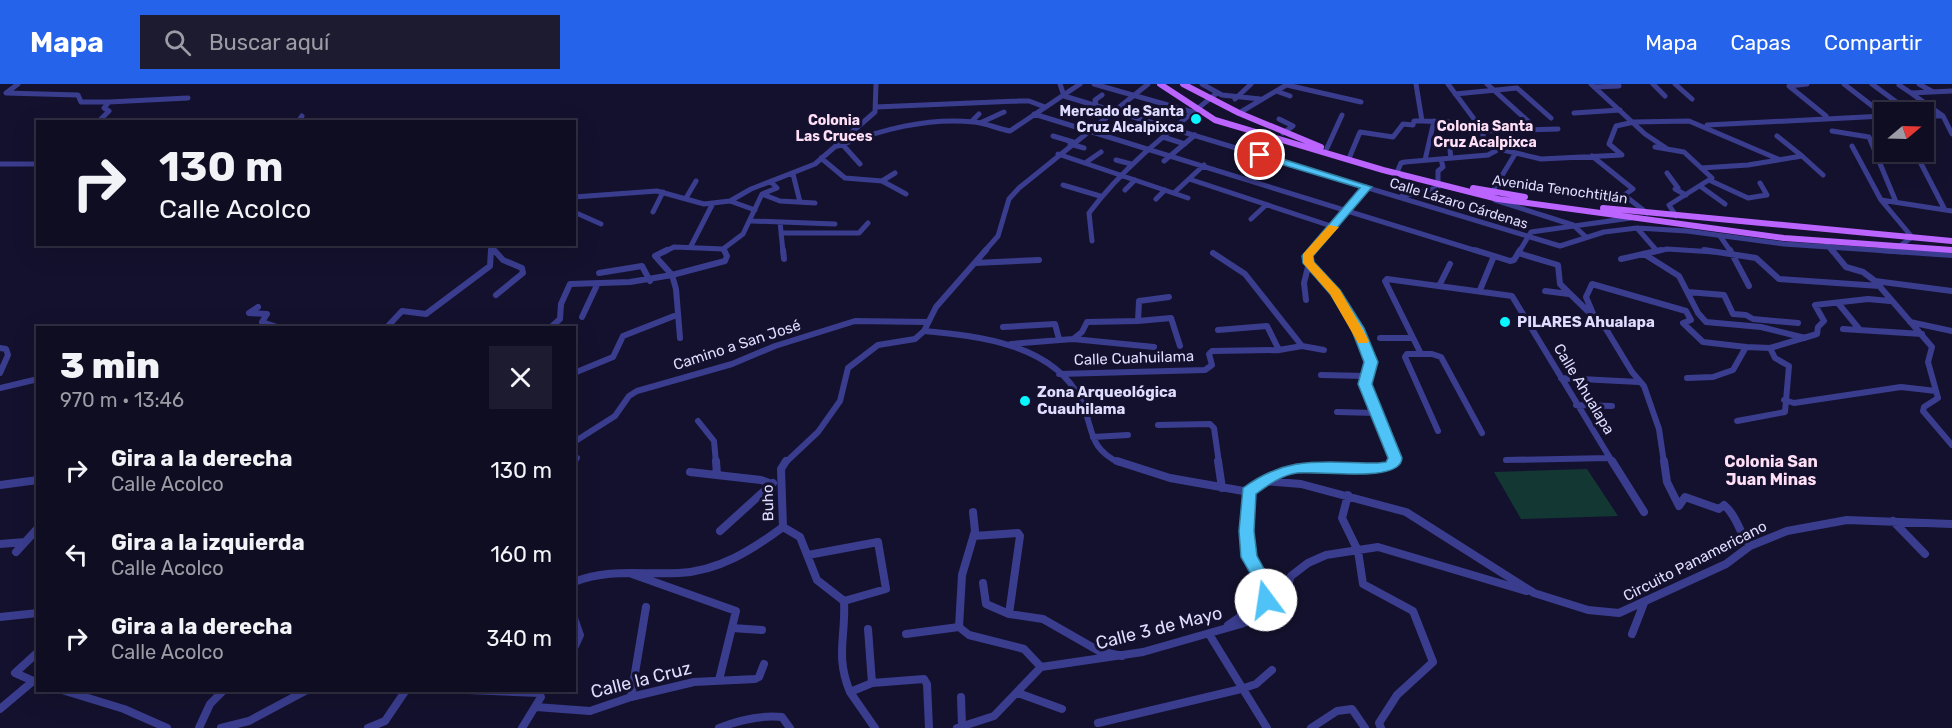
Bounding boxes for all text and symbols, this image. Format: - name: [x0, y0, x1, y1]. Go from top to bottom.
- search box: [140, 15, 560, 69]
- text: Mapa: [30, 26, 104, 59]
- icon: search: [161, 26, 194, 59]
- text: Buscar aquí: [209, 29, 329, 56]
- text: Mapa: [1645, 30, 1698, 55]
- text: Capas: [1731, 30, 1791, 55]
- text: Compartir: [1824, 30, 1922, 55]
- north arrow: [1874, 102, 1934, 162]
- map controls: [1874, 102, 1934, 162]
- place label: Mercado de Santa Cruz Alcalpixca: [1060, 103, 1184, 136]
- district label: Colonia Las Cruces: [796, 112, 873, 145]
- marker: Mercado de Santa Cruz Alcalpixca: [1189, 112, 1203, 126]
- district label: Colonia Santa Cruz Acalpixca: [1433, 118, 1537, 151]
- pin: [1234, 129, 1285, 180]
- icon: arrive: [1243, 138, 1276, 171]
- text: 130 m: [159, 142, 284, 192]
- icon: right: [60, 144, 138, 222]
- street label: Avenida Tenochtitlán: [1491, 172, 1629, 207]
- street label: Calle Lázaro Cárdenas: [1388, 174, 1530, 233]
- text: Calle Acolco: [159, 193, 311, 225]
- place label: PILARES Ahualapa: [1517, 313, 1655, 331]
- marker: PILARES Ahualapa: [1498, 315, 1512, 329]
- street label: Camino a San José: [671, 316, 803, 374]
- street label: Calle Ahualapa: [1550, 340, 1618, 438]
- text: 3 min: [60, 344, 160, 387]
- button: close: [489, 346, 552, 409]
- street label: Calle Cuahuilama: [1074, 347, 1194, 369]
- place label: Zona Arqueológica Cuauhilama: [1037, 383, 1177, 418]
- text: 970 m · 13:46: [60, 388, 184, 412]
- marker: Zona Arqueológica Cuauhilama: [1018, 394, 1032, 408]
- text: Gira a la derecha: [111, 445, 292, 472]
- district label: Colonia San Juan Minas: [1724, 452, 1818, 489]
- icon: right: [60, 454, 93, 487]
- text: 130 m: [490, 457, 552, 484]
- text: Calle Acolco: [111, 472, 224, 496]
- street label: Buho: [759, 484, 777, 522]
- street label: Circuito Panamericano: [1620, 517, 1770, 605]
- text: Gira a la izquierda: [111, 529, 305, 556]
- icon: left: [60, 538, 93, 571]
- text: 160 m: [490, 541, 552, 568]
- text: Calle Acolco: [111, 556, 224, 580]
- position arrow: [1234, 568, 1298, 632]
- street label: Calle 3 de Mayo: [1093, 602, 1225, 654]
- text: Gira a la derecha: [111, 613, 292, 640]
- icon: right: [60, 622, 93, 655]
- text: 340 m: [486, 625, 552, 652]
- text: Calle Acolco: [111, 640, 224, 664]
- street label: Calle la Cruz: [589, 657, 693, 703]

